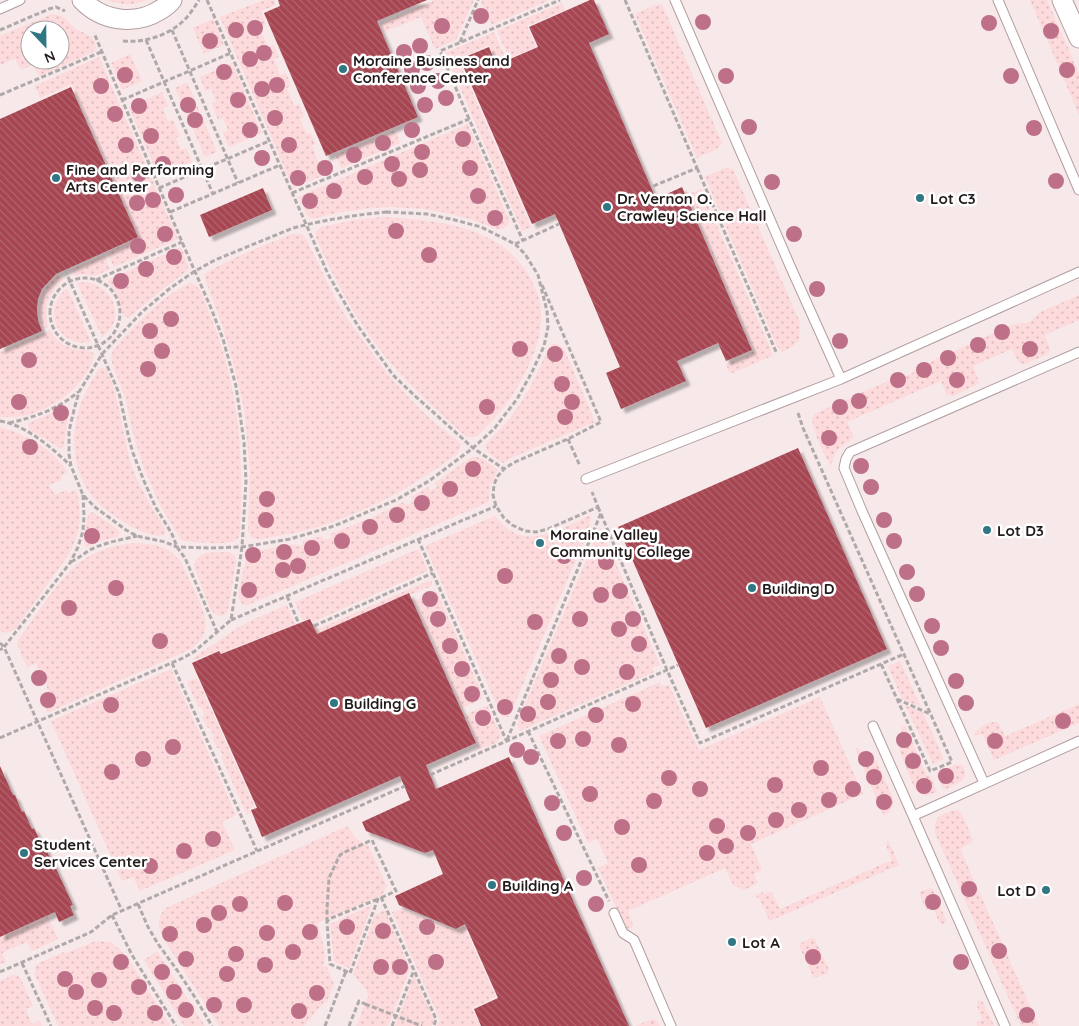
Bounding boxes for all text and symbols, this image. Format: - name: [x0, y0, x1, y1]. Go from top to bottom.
- north arrow: [20, 20, 70, 70]
- text: N: [42, 47, 58, 67]
- place label: Moraine Business and Conference Center: [353, 51, 510, 87]
- marker: Moraine Business and Conference Center: [337, 63, 349, 75]
- place label: Fine and Performing Arts Center: [66, 160, 214, 196]
- marker: Fine and Performing Arts Center: [50, 172, 62, 184]
- place label: Dr. Vernon O. Crawley Science Hall: [617, 189, 767, 225]
- place label: Lot C3: [930, 189, 976, 208]
- marker: Lot C3: [914, 192, 926, 204]
- marker: Dr. Vernon O. Crawley Science Hall: [601, 201, 613, 213]
- place label: Lot D3: [997, 521, 1044, 540]
- marker: Lot D3: [981, 524, 993, 536]
- place label: Moraine Valley Community College: [550, 525, 691, 561]
- marker: Moraine Valley Community College: [534, 537, 546, 549]
- place label: Building D: [762, 579, 835, 598]
- marker: Building D: [746, 582, 758, 594]
- place label: Building G: [344, 694, 416, 713]
- marker: Building G: [328, 697, 340, 709]
- place label: Student Services Center: [34, 835, 148, 871]
- marker: Student Services Center: [18, 847, 30, 859]
- place label: Building A: [502, 876, 574, 895]
- marker: Building A: [486, 879, 498, 891]
- place label: Lot D: [997, 881, 1036, 900]
- marker: Lot D: [1040, 884, 1052, 896]
- place label: Lot A: [742, 933, 780, 952]
- marker: Lot A: [726, 936, 738, 948]

